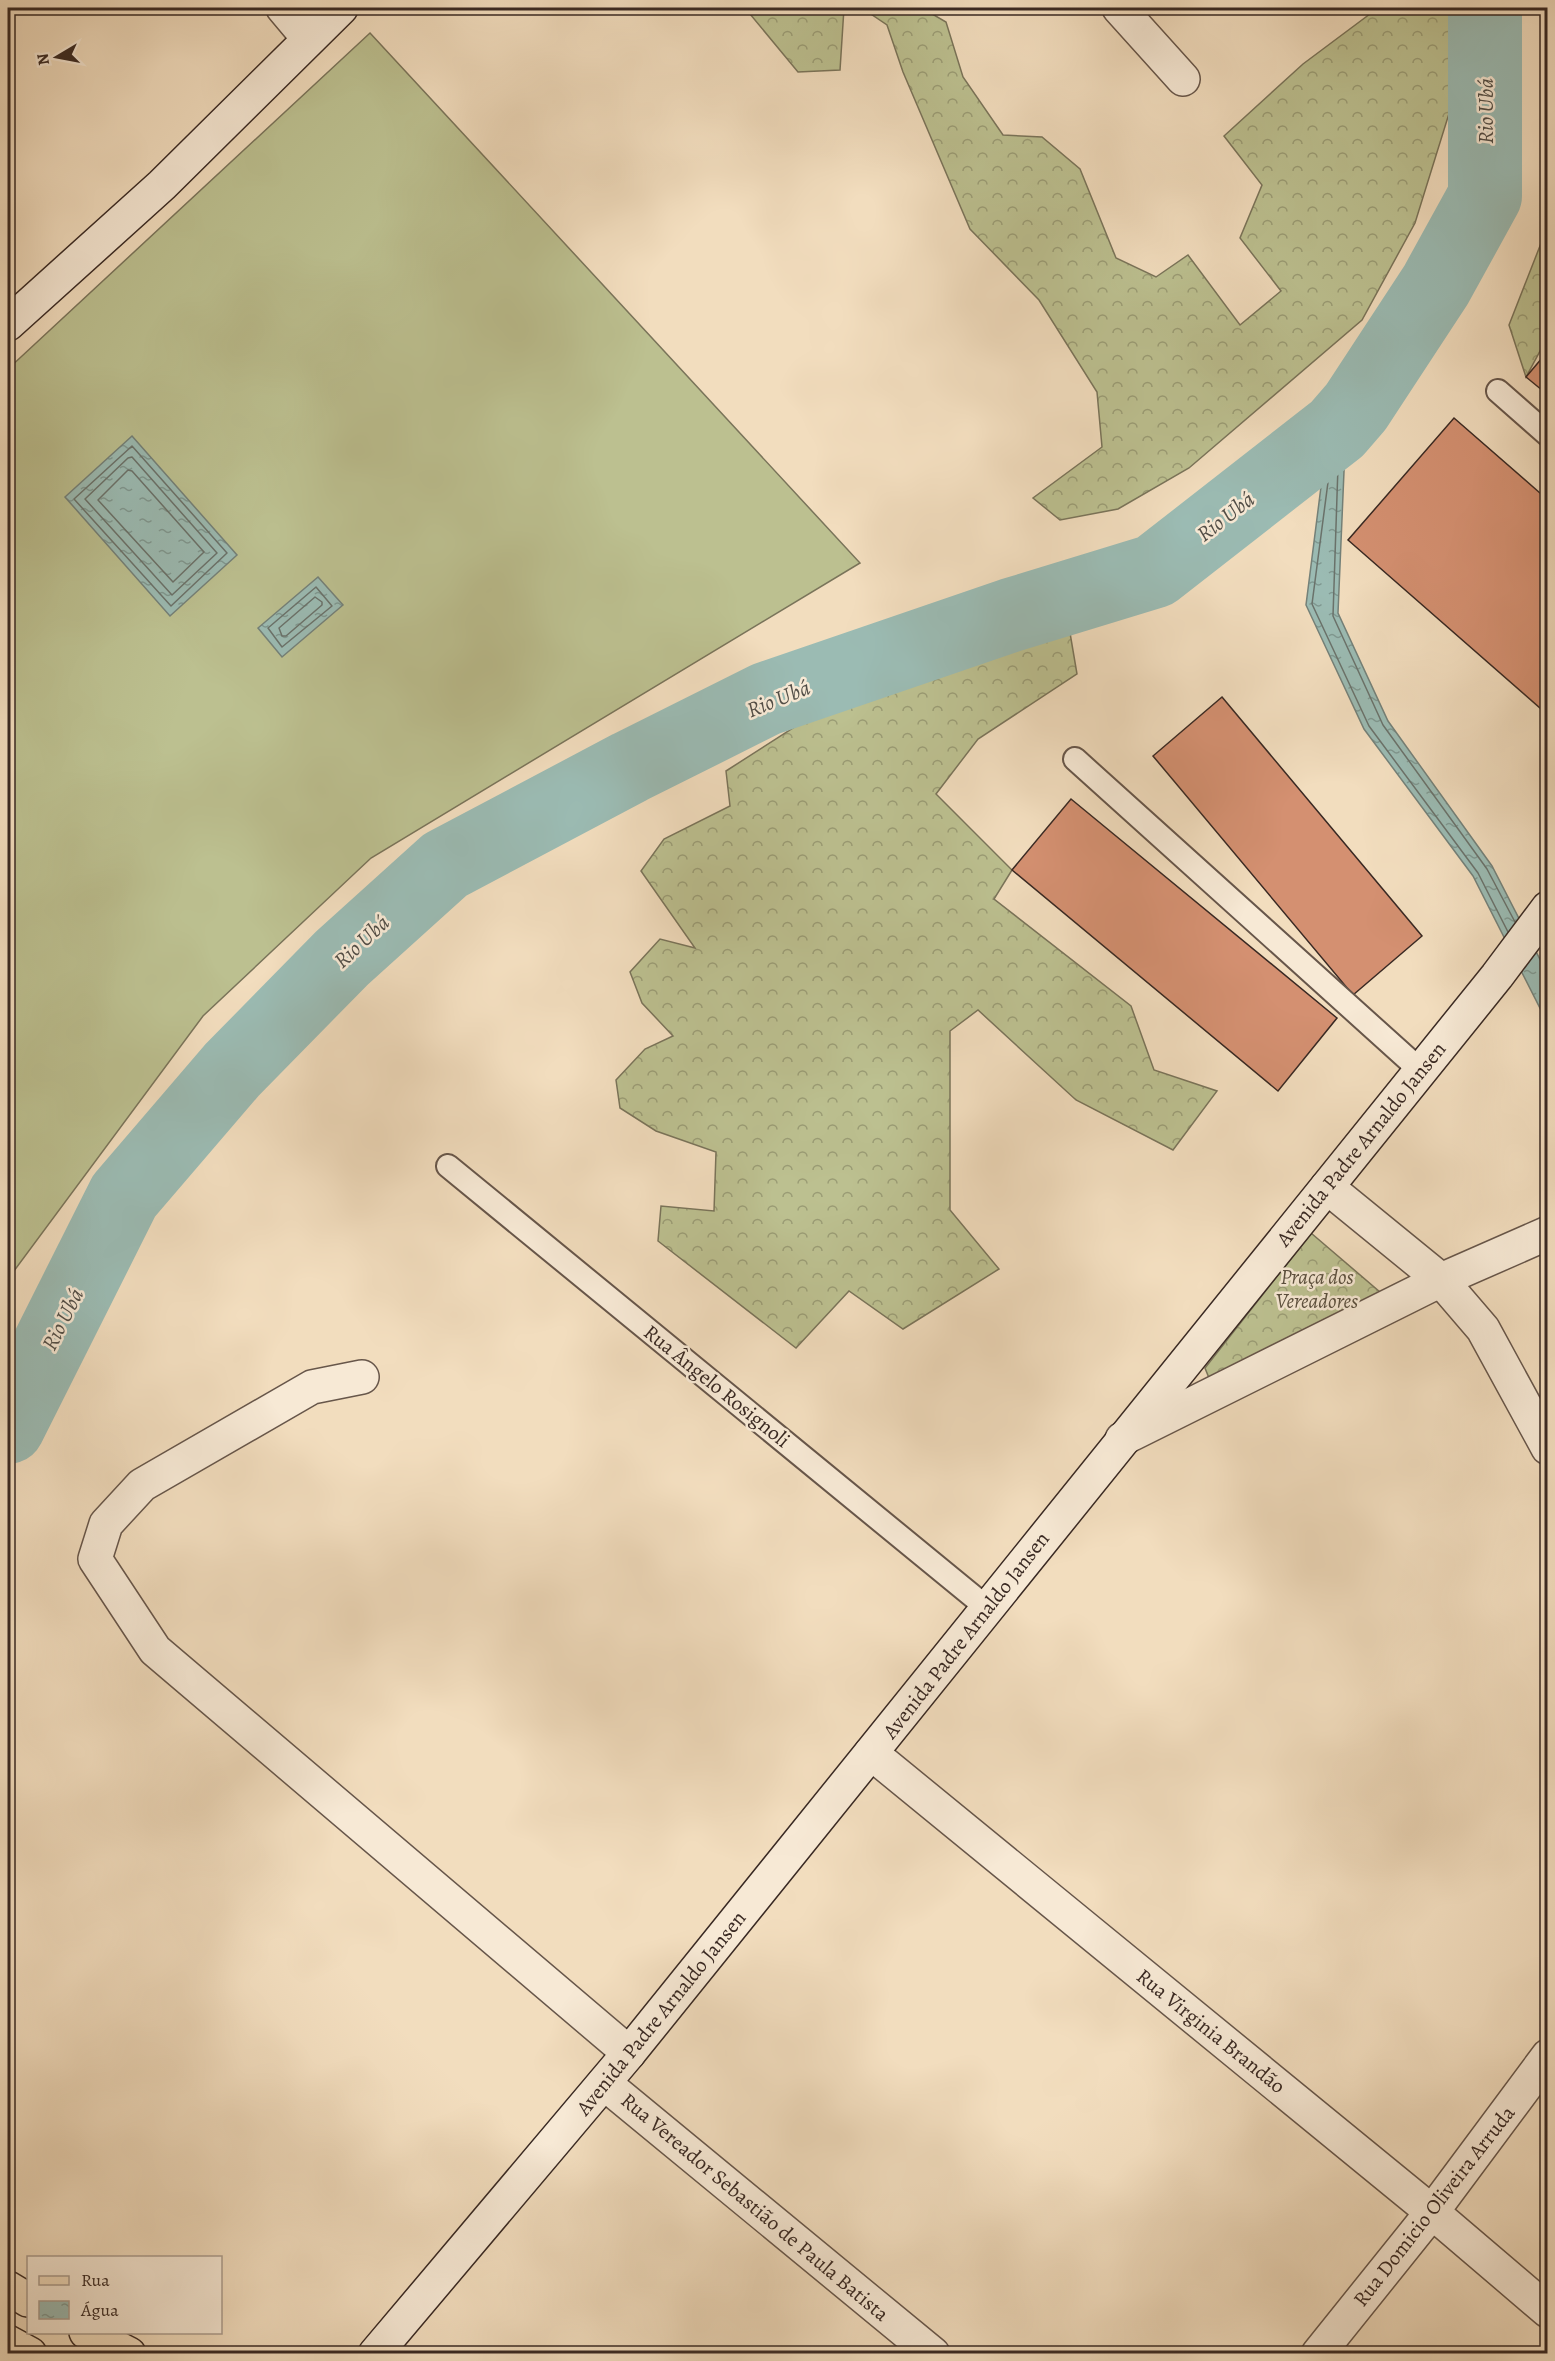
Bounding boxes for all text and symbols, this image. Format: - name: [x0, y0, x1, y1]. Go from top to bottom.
- north arrow: [27, 27, 87, 87]
- text: N: [31, 51, 55, 67]
- water label: Rio Ubá: [1471, 78, 1501, 144]
- water label: Rio Ubá: [1190, 485, 1261, 549]
- water label: Rio Ubá: [742, 673, 815, 725]
- water label: Rio Ubá: [327, 908, 396, 975]
- street label: Avenida Padre Arnaldo Jansen: [1269, 1036, 1452, 1253]
- park label: Praça dos Vereadores: [1276, 1263, 1358, 1315]
- water label: Rio Ubá: [35, 1283, 91, 1356]
- street label: Rua Ângelo Rosignoli: [638, 1318, 796, 1454]
- street label: Avenida Padre Arnaldo Jansen: [876, 1526, 1056, 1745]
- street label: Avenida Padre Arnaldo Jansen: [569, 1905, 752, 2122]
- street label: Rua Virginia Brandão: [1131, 1962, 1291, 2100]
- street label: Rua Vereador Sebastião de Paula Batista: [615, 2086, 895, 2328]
- street label: Rua Domicio Oliveira Arruda: [1347, 2100, 1521, 2312]
- legend: [27, 2256, 222, 2334]
- text: Rua: [81, 2268, 110, 2292]
- text: Água: [80, 2298, 119, 2322]

